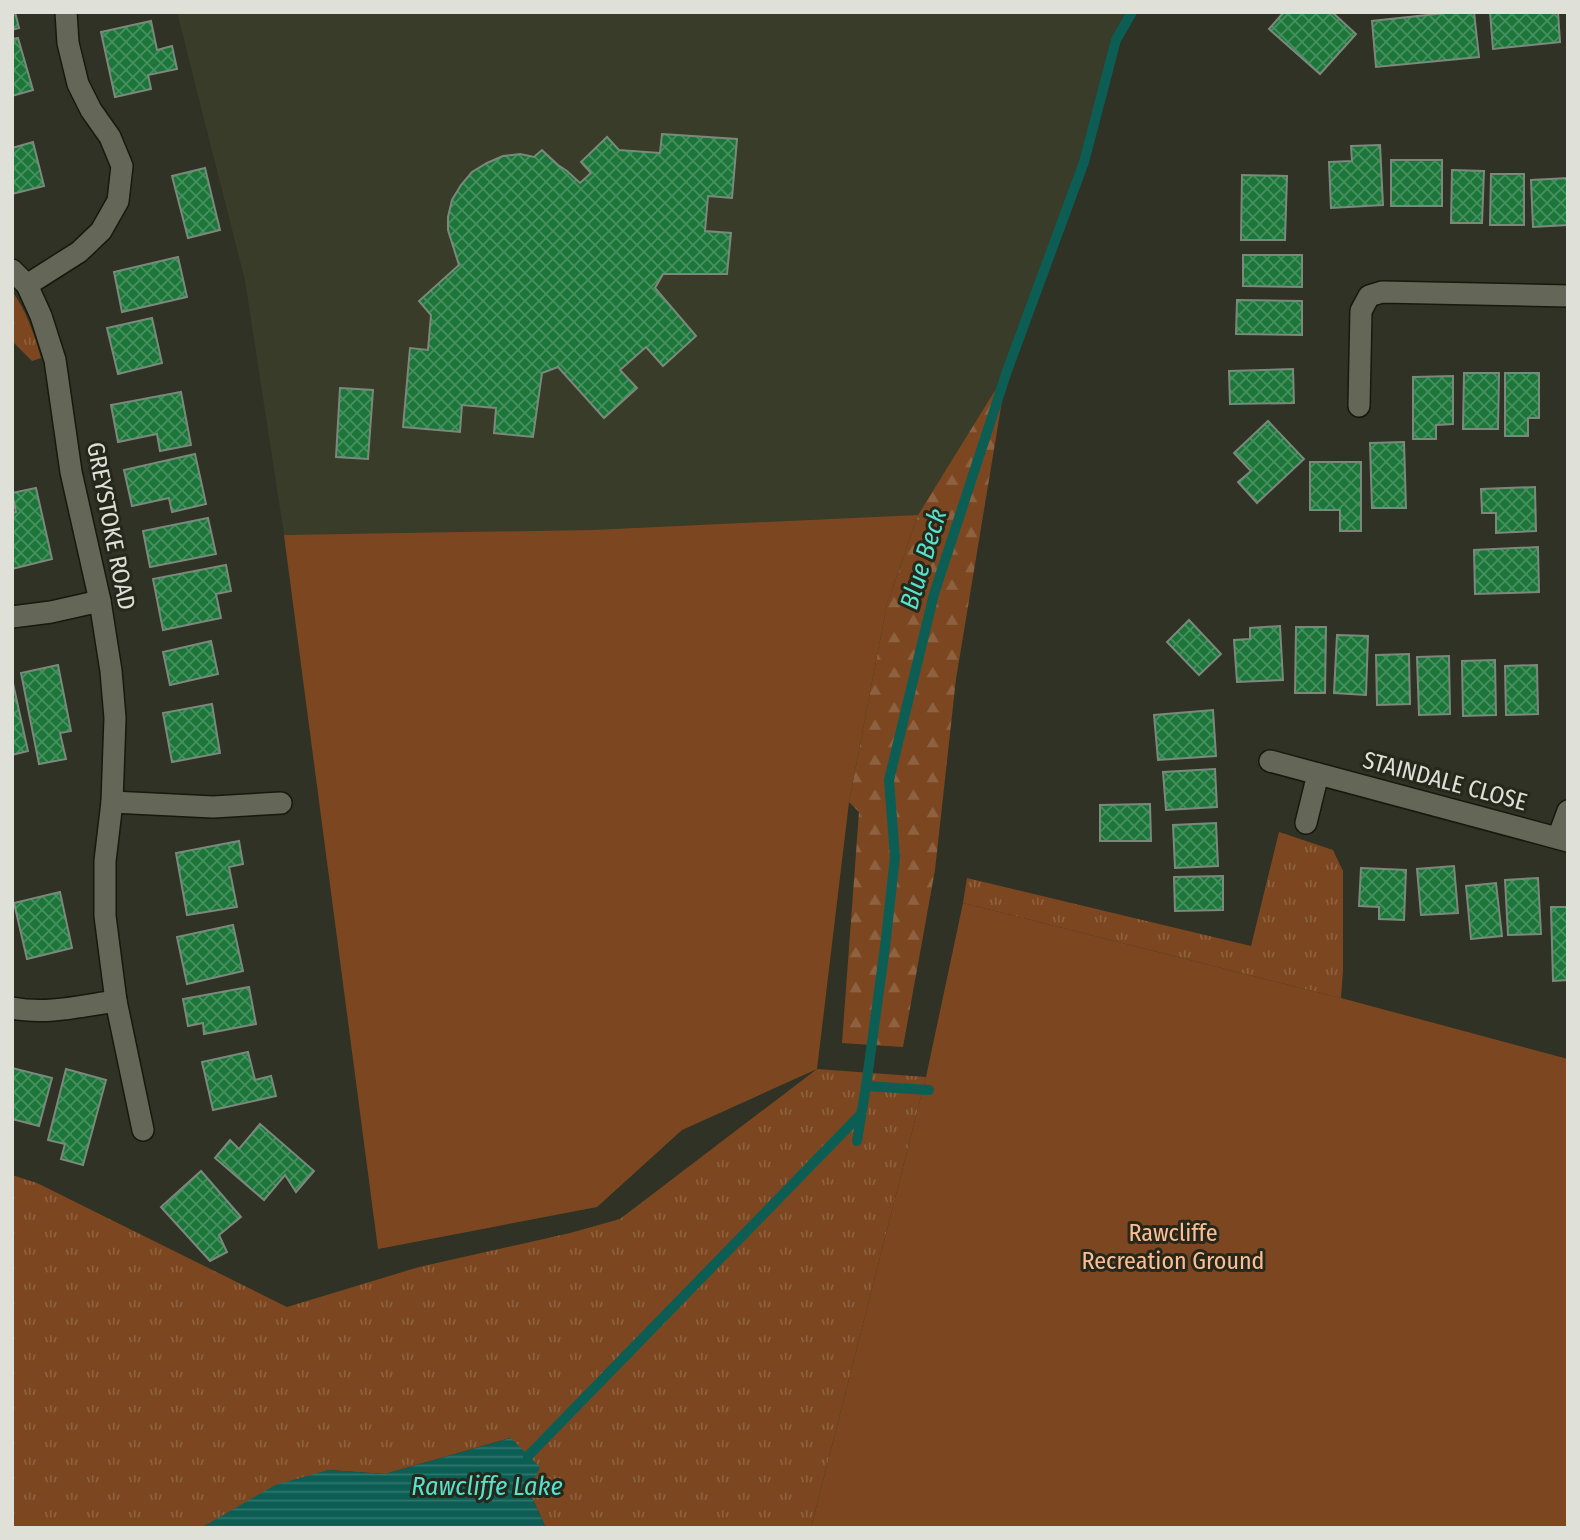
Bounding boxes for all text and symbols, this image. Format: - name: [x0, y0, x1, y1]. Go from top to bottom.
- street label: GREYSTOKE ROAD: [81, 440, 141, 612]
- water label: Blue Beck: [894, 505, 953, 613]
- street label: STAINDALE CLOSE: [1360, 746, 1530, 816]
- park label: Rawcliffe Recreation Ground: [1082, 1219, 1264, 1275]
- water label: Rawcliffe Lake: [411, 1471, 563, 1502]

